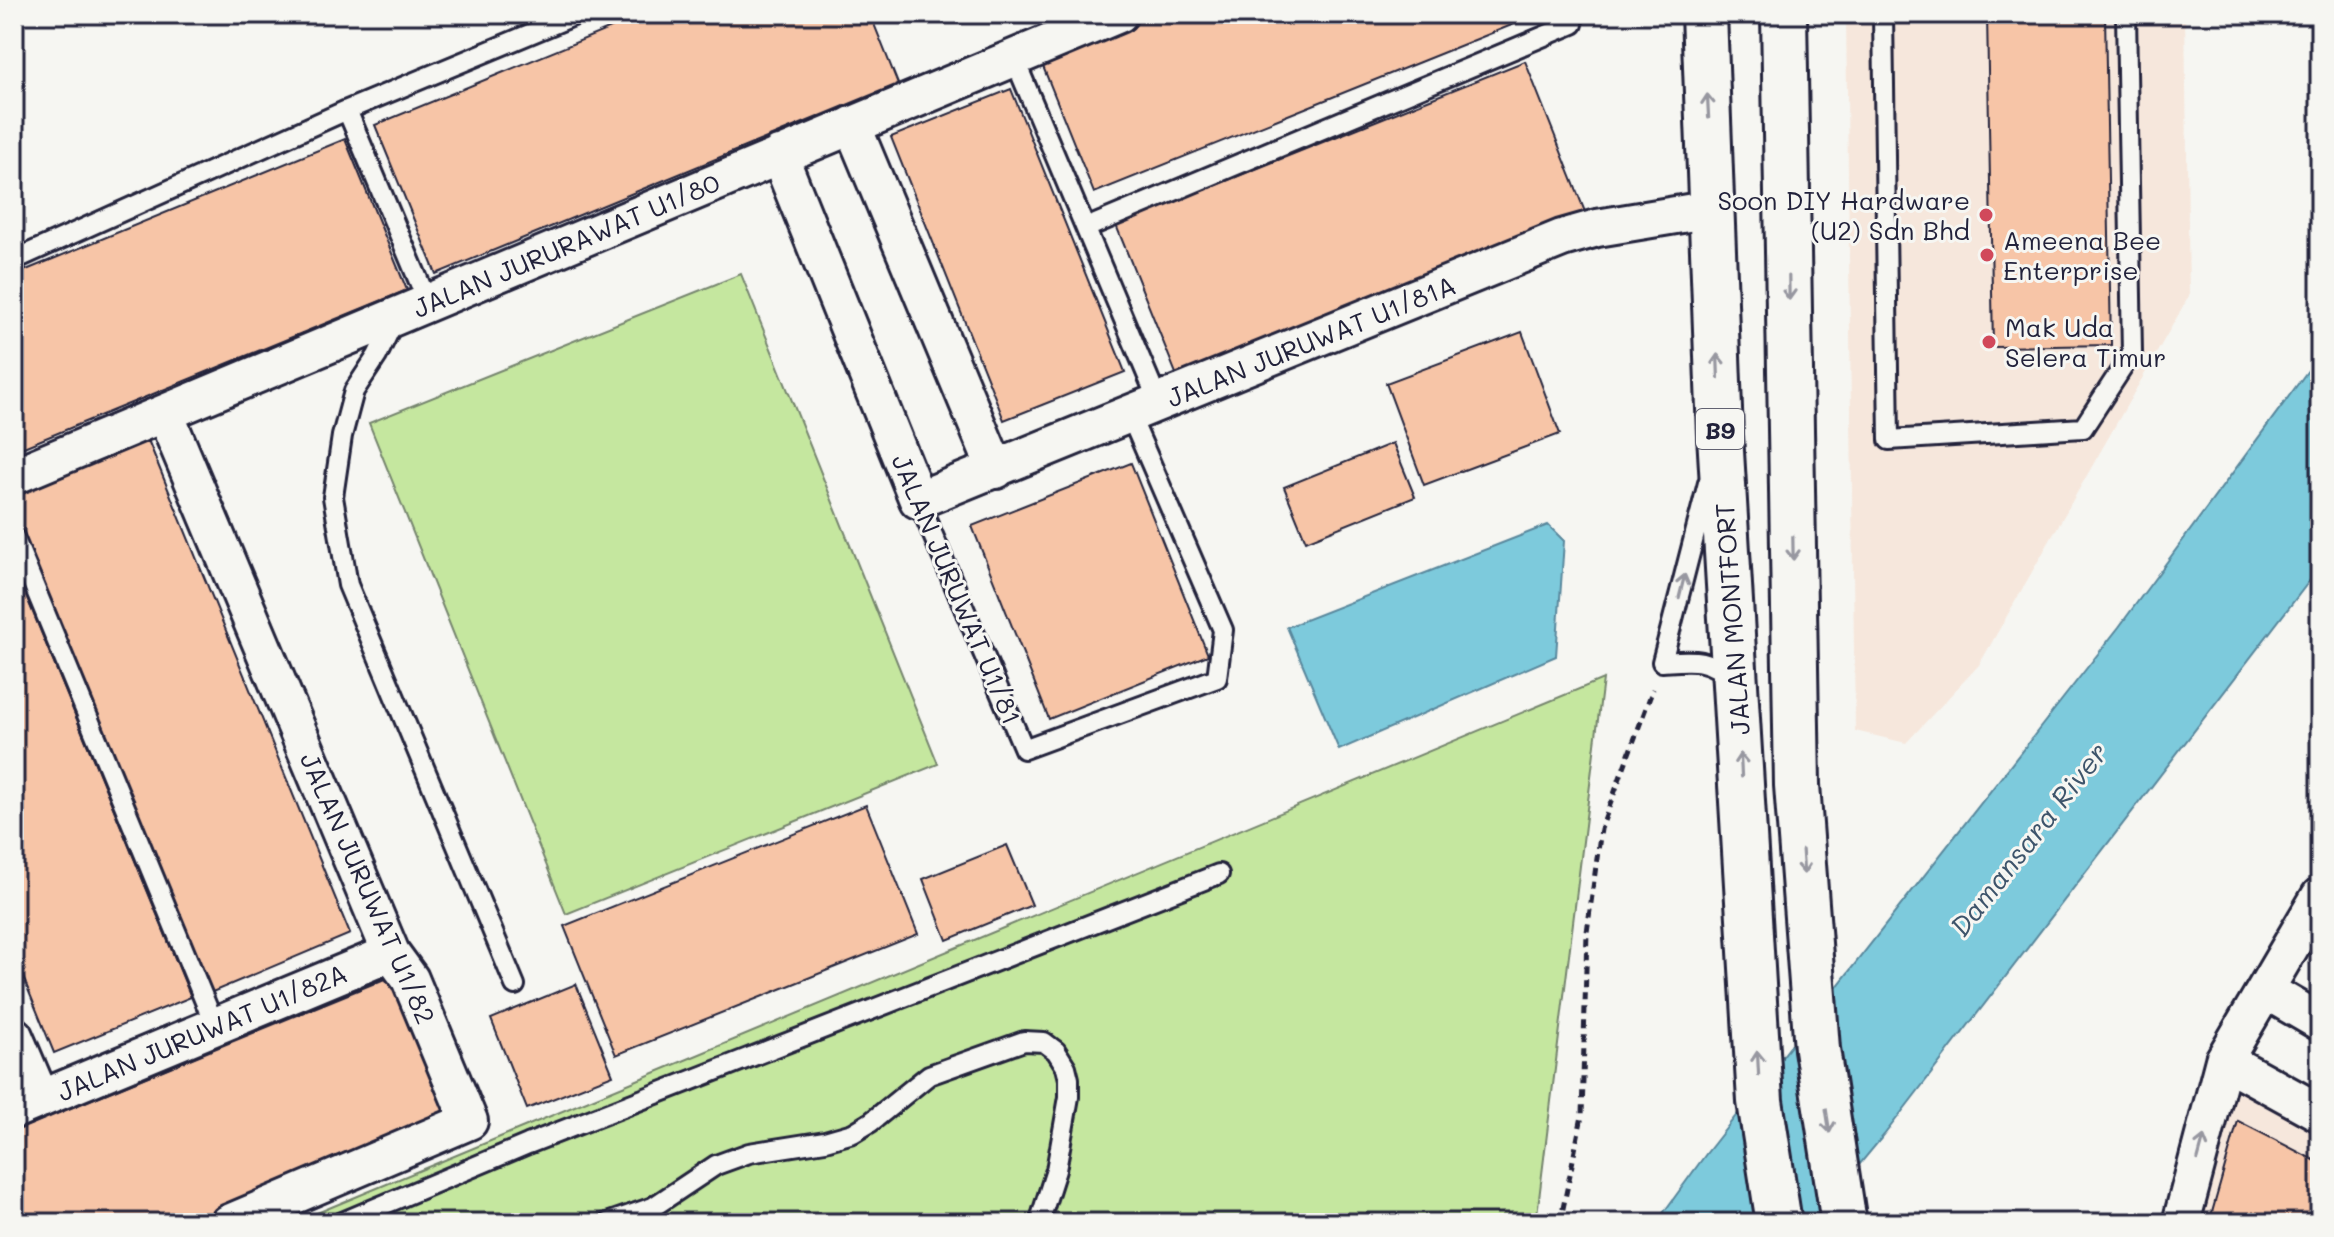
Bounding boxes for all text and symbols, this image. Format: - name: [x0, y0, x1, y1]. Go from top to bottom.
- one-way arrow: [1700, 93, 1715, 120]
- street label: JALAN JURURAWAT U1/80: [408, 165, 724, 325]
- place label: Soon DIY Hardware (U2) Sdn Bhd: [1717, 183, 1970, 247]
- marker: Soon DIY Hardware (U2) Sdn Bhd: [1977, 206, 1995, 224]
- place label: Ameena Bee Enterprise: [2003, 223, 2161, 287]
- marker: Ameena Bee Enterprise: [1978, 246, 1996, 264]
- street label: JALAN JURUWAT U1/81A: [1162, 267, 1460, 415]
- one-way arrow: [1781, 274, 1797, 301]
- place label: Mak Uda Selera Timur: [2005, 310, 2166, 374]
- marker: Mak Uda Selera Timur: [1980, 333, 1998, 351]
- one-way arrow: [1710, 353, 1725, 380]
- road number: B9: [1696, 409, 1744, 449]
- street label: JALAN JURUWAT U1/81: [885, 449, 1029, 729]
- street label: JALAN MONTFORT: [1707, 502, 1757, 736]
- one-way arrow: [1785, 534, 1801, 561]
- one-way arrow: [1675, 574, 1690, 600]
- water label: Damansara River: [1941, 735, 2115, 943]
- street label: JALAN JURUWAT U1/82: [293, 747, 443, 1029]
- one-way arrow: [1733, 752, 1748, 779]
- one-way arrow: [1795, 848, 1810, 875]
- street label: JALAN JURUWAT U1/82A: [52, 955, 352, 1109]
- one-way arrow: [1750, 1050, 1765, 1076]
- one-way arrow: [1821, 1108, 1836, 1133]
- one-way arrow: [2194, 1135, 2209, 1161]

